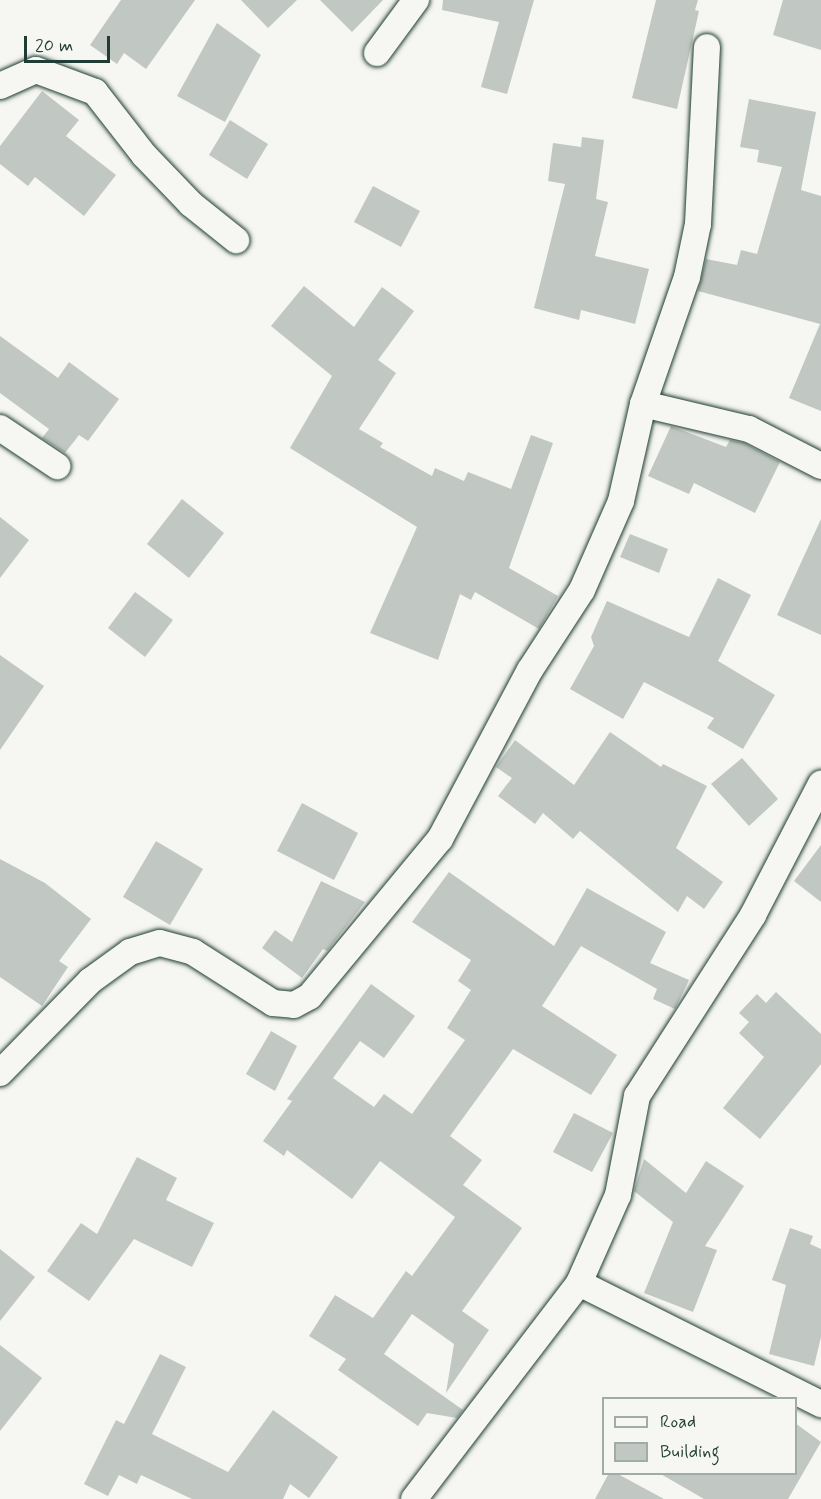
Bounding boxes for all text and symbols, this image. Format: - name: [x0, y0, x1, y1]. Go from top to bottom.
- scale bar: [27, 24, 112, 62]
- text: 20 m: [35, 34, 73, 58]
- legend: [602, 1397, 797, 1475]
- text: Road: [660, 1410, 696, 1434]
- text: Building: [660, 1440, 720, 1464]

